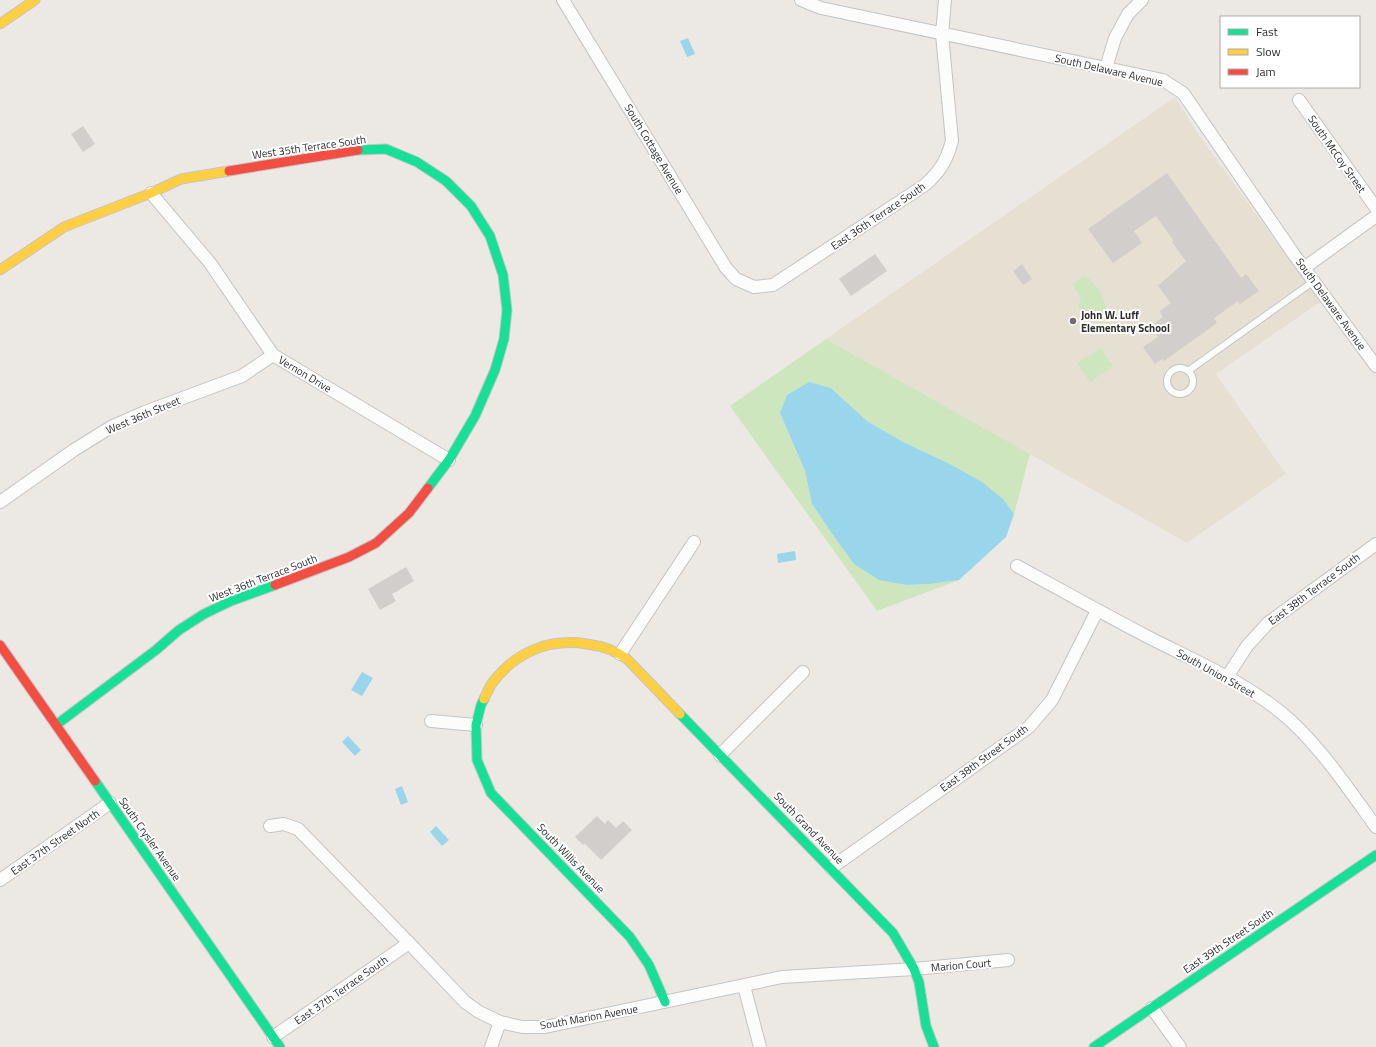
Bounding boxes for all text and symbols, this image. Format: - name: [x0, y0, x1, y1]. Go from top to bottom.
- legend: [1220, 16, 1360, 88]
- text: Fast: [1256, 22, 1279, 41]
- text: Slow: [1256, 42, 1281, 61]
- street label: South Delaware Avenue: [1053, 50, 1165, 90]
- text: Jam: [1256, 62, 1276, 81]
- street label: South Cottage Avenue: [621, 101, 688, 198]
- street label: South McCoy Street: [1304, 112, 1370, 196]
- street label: West 35th Terrace South: [251, 131, 367, 163]
- street label: East 36th Terrace South: [827, 178, 929, 254]
- street label: South Delaware Avenue: [1292, 255, 1370, 354]
- place label: John W. Luff Elementary School: [1081, 307, 1170, 336]
- marker: John W. Luff Elementary School: [1068, 316, 1078, 326]
- street label: Vernon Drive: [275, 352, 335, 396]
- street label: West 36th Street: [103, 392, 183, 438]
- street label: East 38th Terrace South: [1265, 549, 1363, 629]
- street label: West 36th Terrace South: [207, 550, 319, 606]
- street label: South Union Street: [1174, 645, 1258, 701]
- street label: East 38th Street South: [937, 720, 1032, 796]
- street label: South Grand Avenue: [770, 788, 848, 868]
- street label: South Crysler Avenue: [115, 794, 185, 884]
- street label: East 37th Street North: [7, 805, 103, 879]
- street label: South Willis Avenue: [534, 820, 609, 897]
- street label: East 39th Street South: [1180, 905, 1276, 977]
- street label: East 37th Terrace South: [291, 952, 391, 1028]
- street label: Marion Court: [930, 954, 992, 976]
- street label: South Marion Avenue: [539, 1000, 640, 1034]

